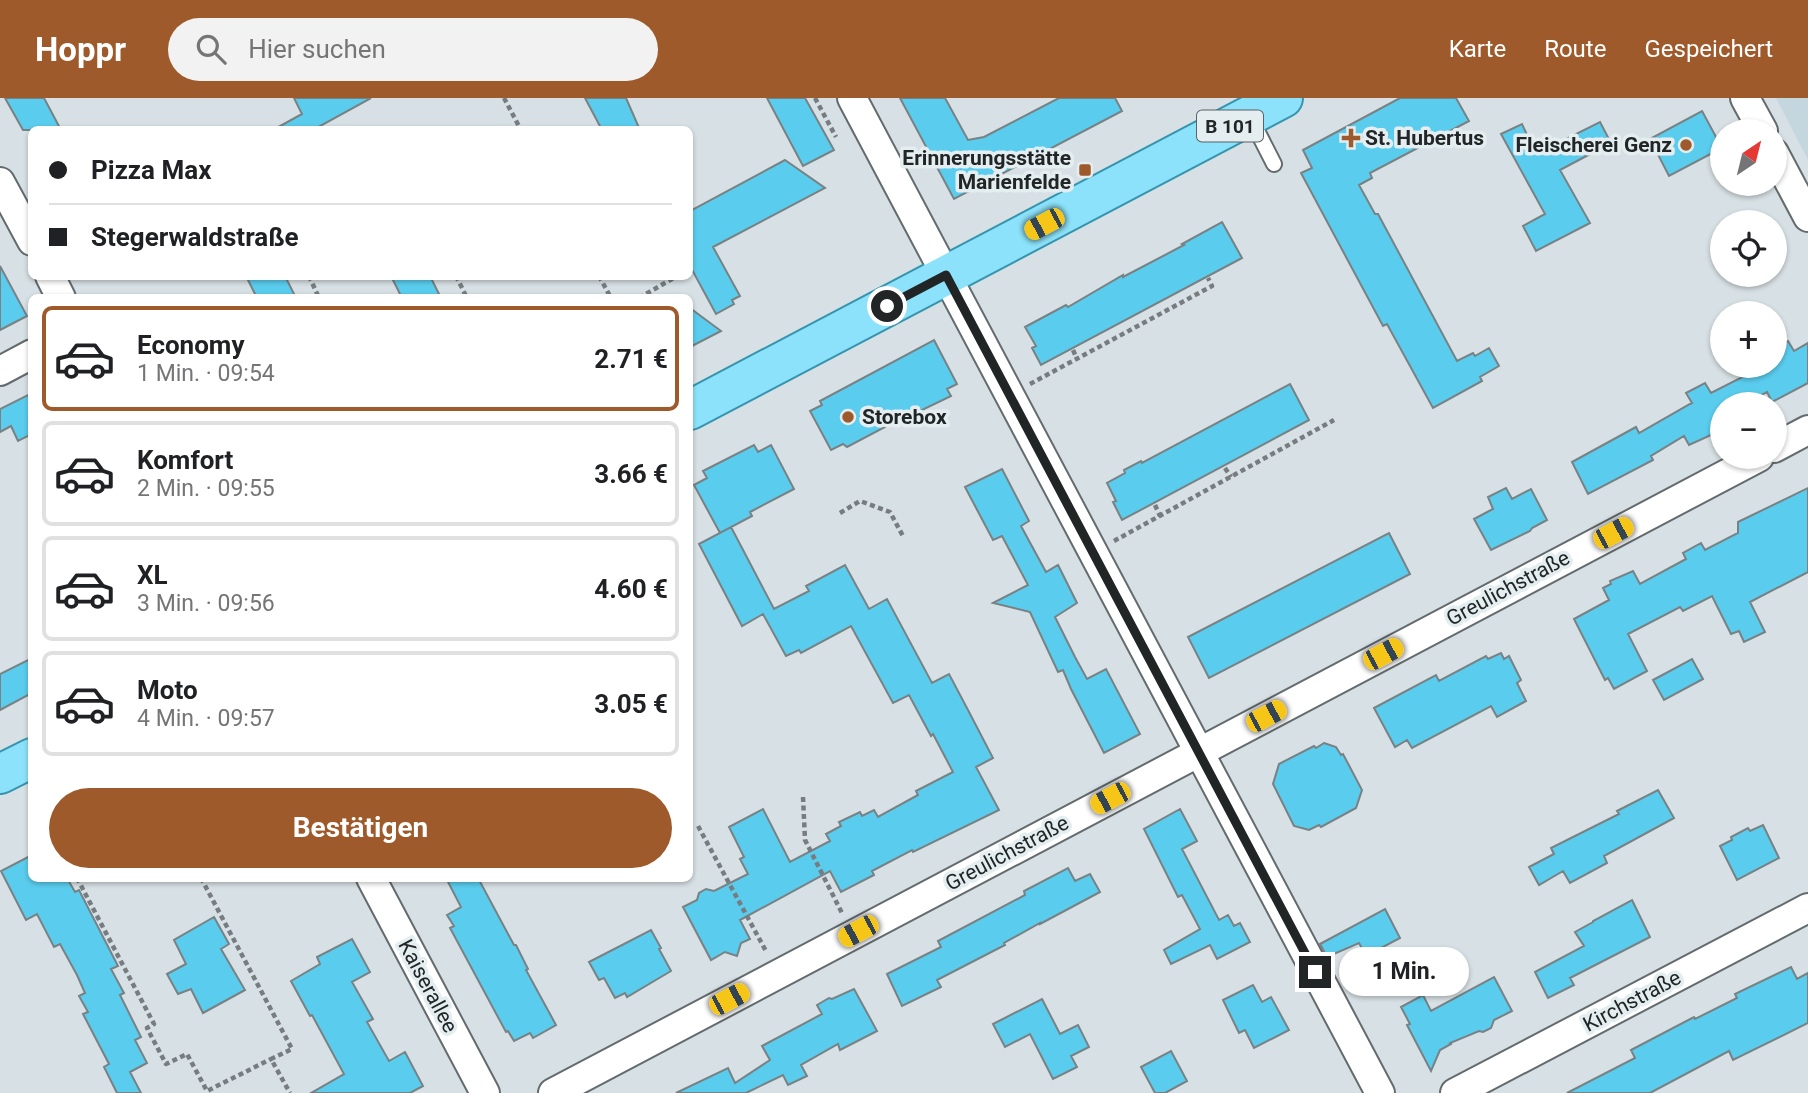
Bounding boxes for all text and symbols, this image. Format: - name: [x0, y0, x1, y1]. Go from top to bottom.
- search box: [168, 18, 658, 81]
- text: Hoppr: [35, 30, 126, 69]
- icon: search: [192, 30, 230, 68]
- text: Hier suchen: [248, 34, 386, 64]
- text: Karte: [1449, 35, 1506, 63]
- text: Route: [1544, 35, 1606, 63]
- text: Gespeichert: [1644, 35, 1773, 63]
- road number: B 101: [1197, 110, 1263, 142]
- north arrow: [1710, 119, 1787, 196]
- map controls: [1710, 119, 1787, 469]
- place label: St. Hubertus: [1365, 126, 1484, 150]
- marker: St. Hubertus: [1343, 130, 1359, 146]
- place label: Fleischerei Genz: [1515, 133, 1672, 157]
- marker: Fleischerei Genz: [1678, 137, 1694, 153]
- place label: Erinnerungsstätte Marienfelde: [902, 146, 1071, 194]
- text: Pizza Max: [91, 155, 211, 185]
- marker: Erinnerungsstätte Marienfelde: [1077, 162, 1093, 178]
- car: [1021, 205, 1068, 243]
- button: locate: [1710, 210, 1787, 287]
- text: Stegerwaldstraße: [91, 222, 299, 252]
- route start: [871, 290, 903, 322]
- button: +: [1710, 301, 1787, 378]
- icon: car: [53, 327, 116, 390]
- text: Economy: [137, 330, 244, 360]
- text: 2.71 €: [594, 344, 668, 374]
- text: 1 Min. · 09:54: [137, 360, 275, 387]
- button: −: [1710, 392, 1787, 469]
- place label: Storebox: [862, 405, 947, 429]
- marker: Storebox: [840, 409, 856, 425]
- icon: car: [53, 442, 116, 505]
- text: Komfort: [137, 445, 233, 475]
- text: 3.66 €: [594, 459, 668, 489]
- text: 2 Min. · 09:55: [137, 475, 275, 502]
- car: [1590, 514, 1637, 552]
- street label: Greulichstraße: [1442, 545, 1574, 631]
- icon: car: [53, 557, 116, 620]
- text: XL: [137, 560, 168, 590]
- text: 4.60 €: [594, 574, 668, 604]
- text: 3 Min. · 09:56: [137, 590, 275, 617]
- car: [1360, 635, 1407, 673]
- icon: car: [53, 672, 116, 735]
- text: Moto: [137, 675, 198, 705]
- text: 3.05 €: [594, 689, 668, 719]
- car: [1243, 697, 1290, 735]
- text: 4 Min. · 09:57: [137, 705, 275, 732]
- car: [1087, 779, 1134, 817]
- button: Bestätigen: [49, 788, 672, 868]
- street label: Greulichstraße: [941, 810, 1073, 896]
- car: [835, 912, 882, 950]
- street label: Kaiserallee: [393, 935, 463, 1037]
- callout: 1 Min.: [1340, 948, 1469, 996]
- route end: [1299, 956, 1331, 988]
- text: 1 Min.: [1372, 958, 1436, 985]
- street label: Kirchstraße: [1579, 965, 1685, 1037]
- car: [706, 980, 753, 1018]

